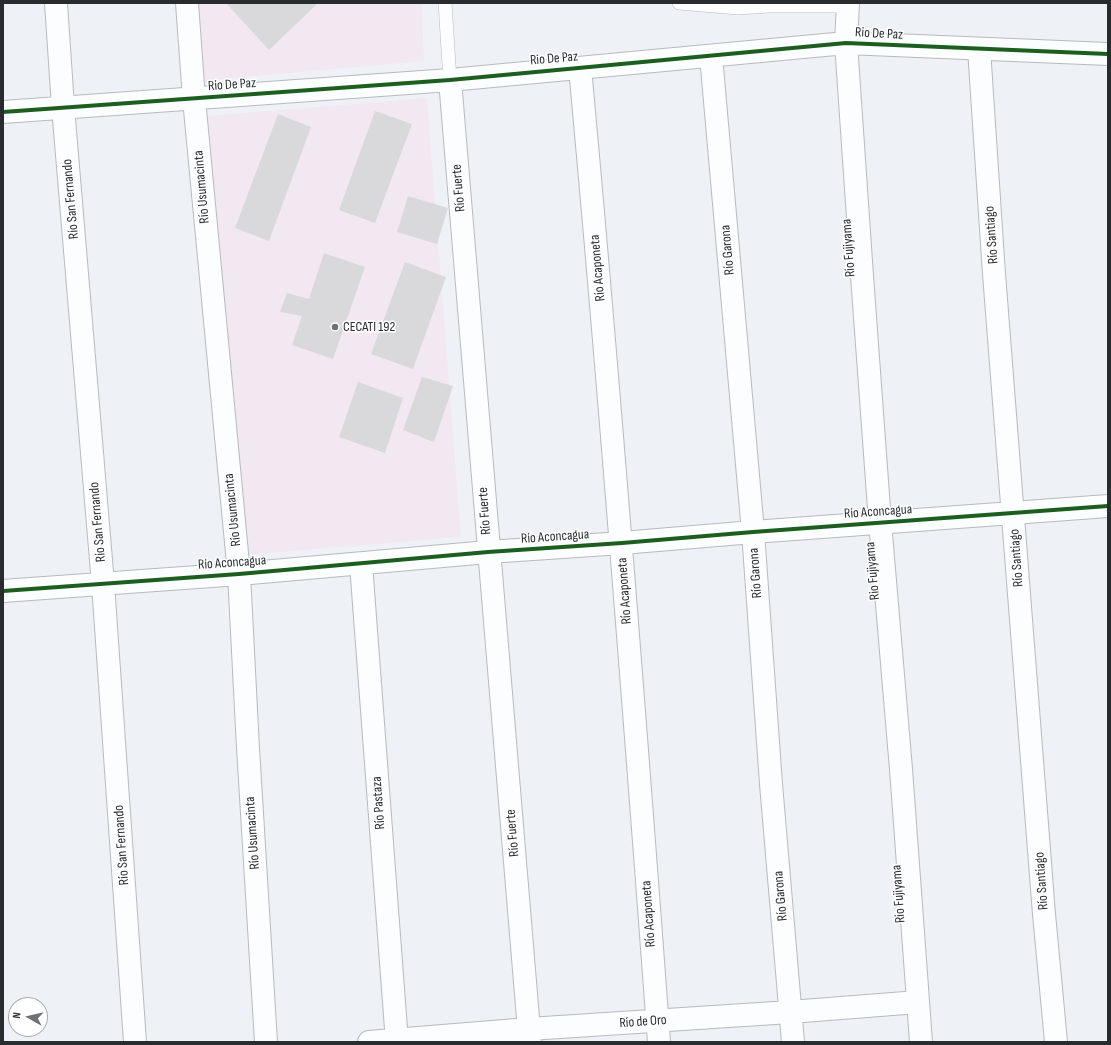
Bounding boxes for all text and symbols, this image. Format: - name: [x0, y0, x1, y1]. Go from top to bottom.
- street label: Rio De Paz: [855, 24, 903, 44]
- street label: Rio De Paz: [529, 49, 579, 69]
- street label: Rio De Paz: [207, 75, 257, 95]
- street label: Río Usumacinta: [190, 150, 214, 224]
- street label: Río San Fernando: [59, 158, 83, 240]
- street label: Río Fuerte: [449, 163, 469, 213]
- street label: Río Santiago: [982, 205, 1002, 265]
- street label: Rio Fujiyama: [839, 218, 859, 278]
- street label: Río Garona: [717, 224, 739, 276]
- street label: Río Acaponeta: [587, 234, 609, 302]
- place label: CECATI 192: [343, 319, 395, 335]
- marker: CECATI 192: [330, 322, 340, 332]
- street label: Río Usumacinta: [221, 473, 245, 547]
- street label: Río San Fernando: [86, 481, 110, 563]
- street label: Río Fuerte: [475, 487, 495, 535]
- street label: Río Aconcagua: [843, 501, 913, 523]
- street label: Río Aconcagua: [520, 526, 590, 548]
- street label: Río Santiago: [1007, 528, 1027, 588]
- street label: Rio Fujiyama: [862, 541, 884, 601]
- street label: Río Garona: [746, 547, 766, 599]
- street label: Río Aconcagua: [197, 552, 267, 574]
- street label: Río Acaponeta: [614, 557, 636, 625]
- street label: Río Pastaza: [369, 776, 389, 830]
- street label: Río Usumacinta: [242, 796, 264, 870]
- street label: Río San Fernando: [111, 804, 133, 886]
- street label: Río Fuerte: [503, 808, 523, 858]
- street label: Río Santiago: [1032, 851, 1052, 911]
- street label: Rio Fujiyama: [889, 864, 909, 924]
- street label: Río Garona: [770, 870, 792, 922]
- street label: Río Acaponeta: [638, 880, 660, 948]
- north arrow: [8, 997, 48, 1037]
- text: N: [10, 1012, 23, 1019]
- street label: Río de Oro: [619, 1012, 667, 1032]

